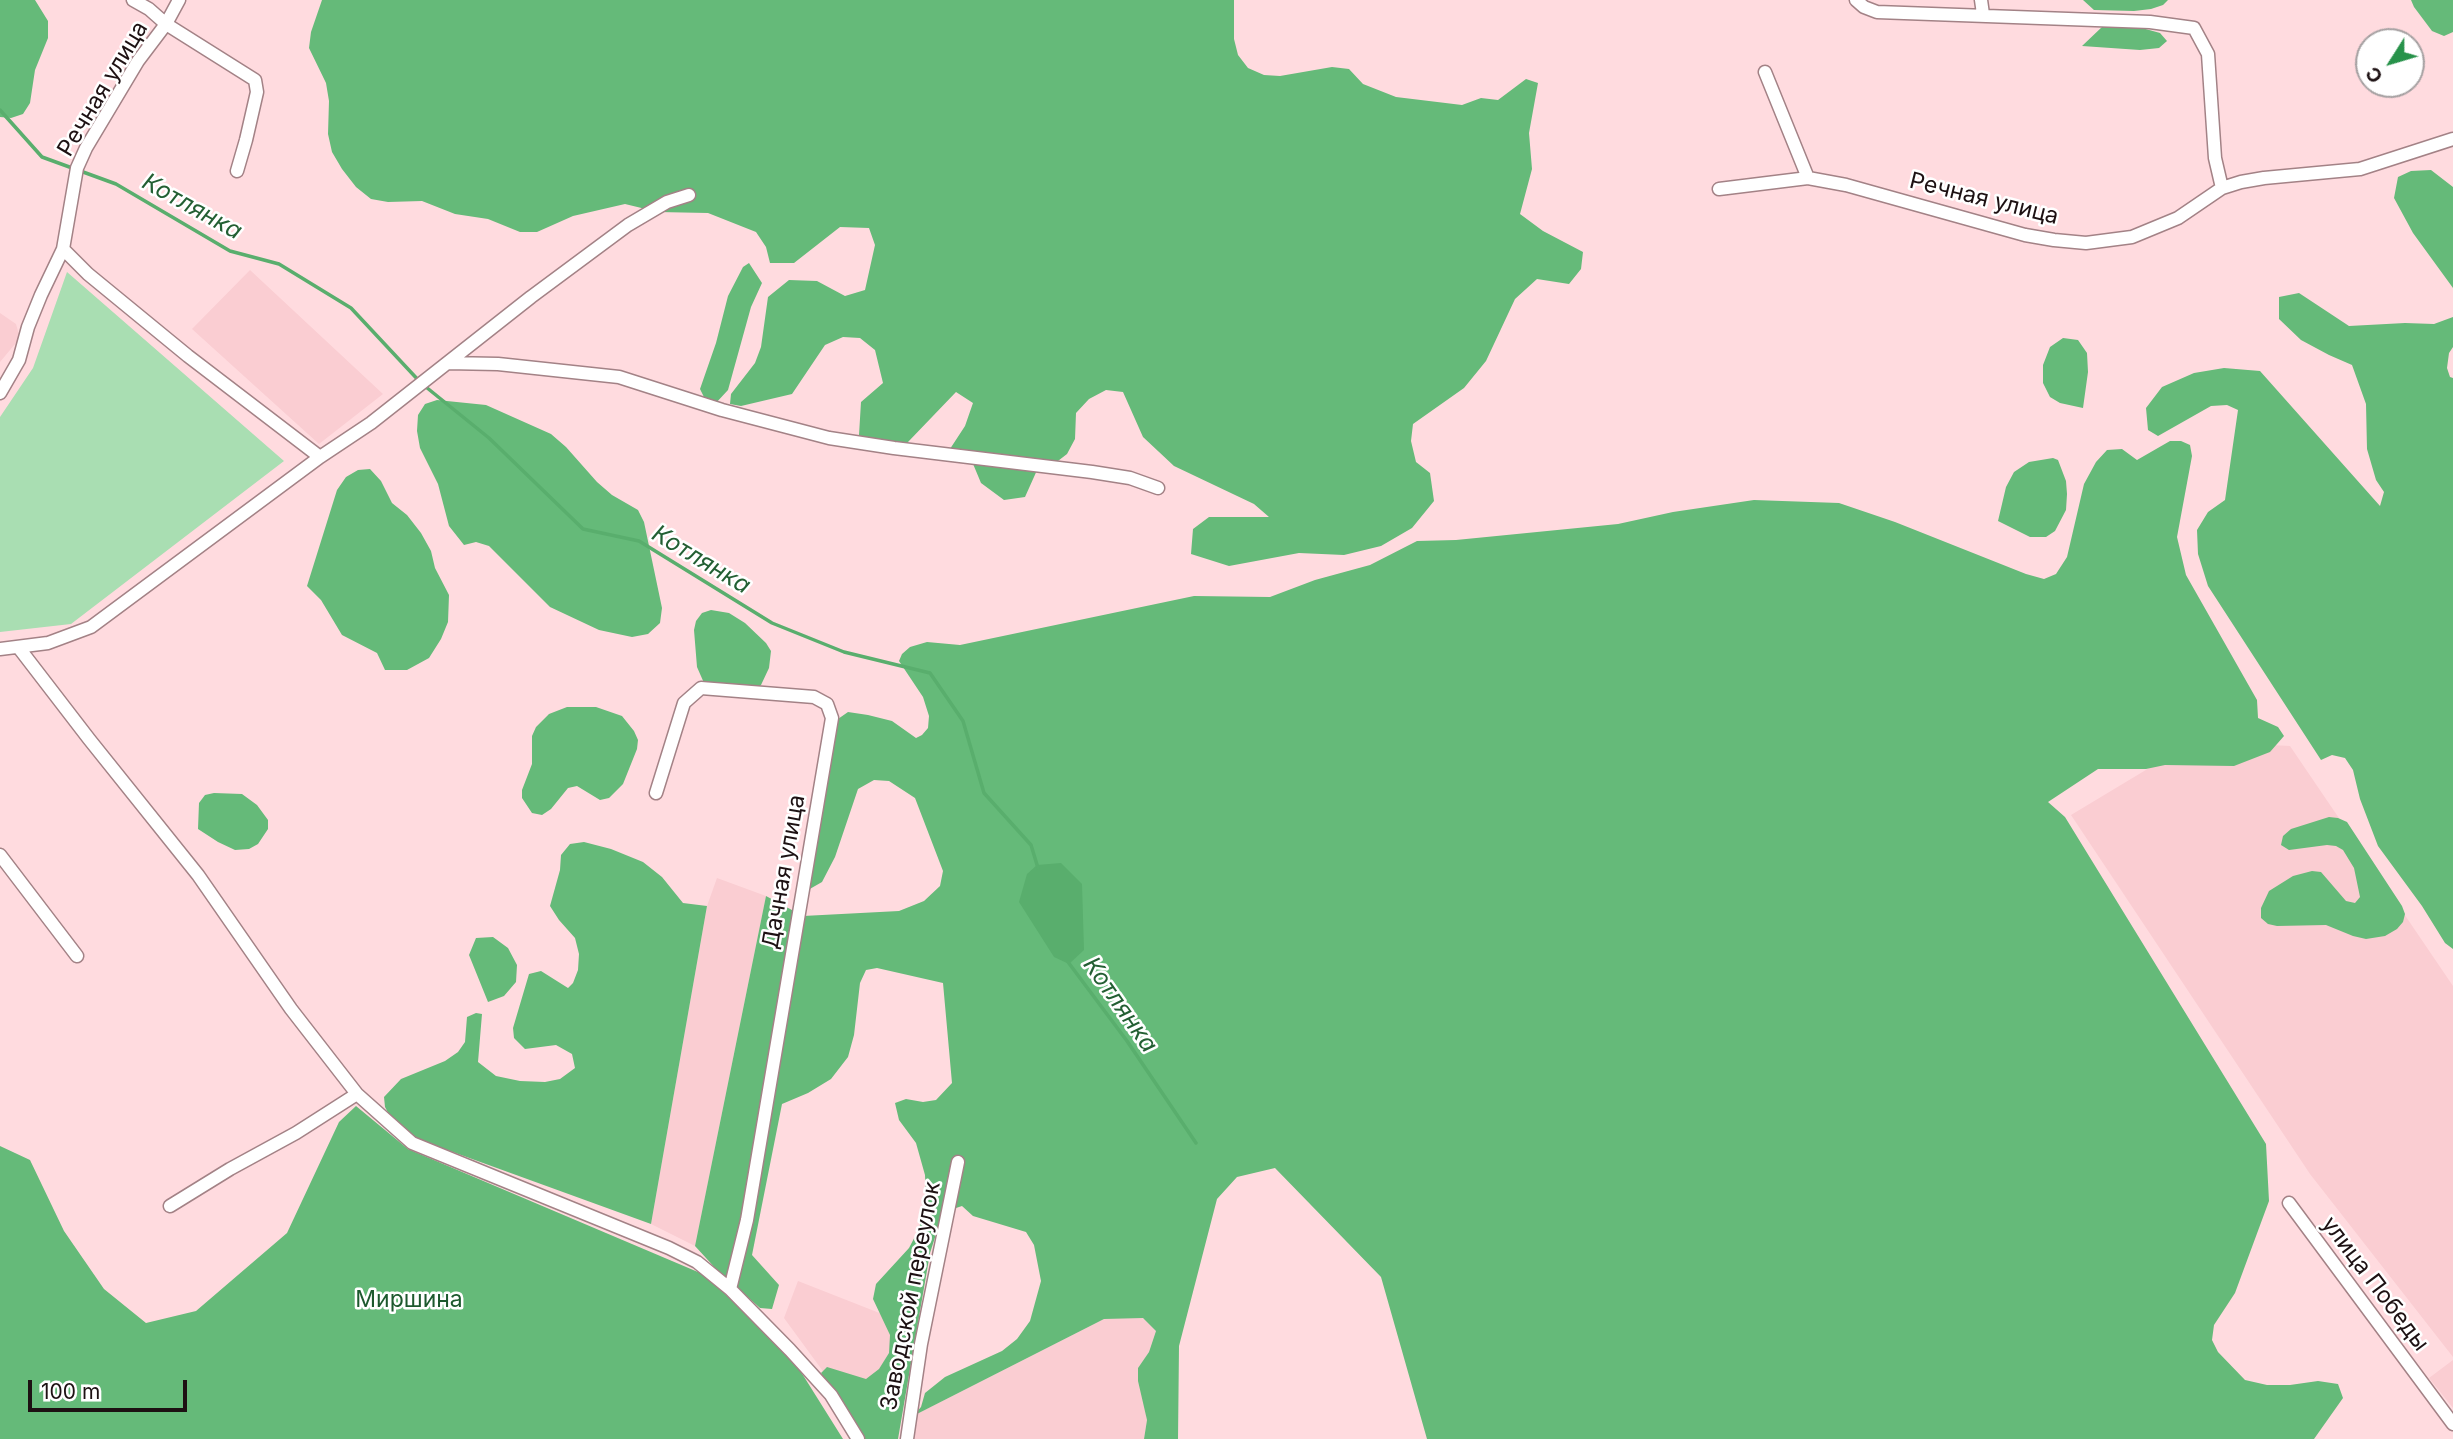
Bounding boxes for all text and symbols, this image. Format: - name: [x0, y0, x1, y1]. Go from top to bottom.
- street label: Речная улица: [52, 17, 154, 161]
- north arrow: [2355, 28, 2425, 98]
- text: С: [2361, 62, 2388, 87]
- street label: Речная улица: [1907, 167, 2061, 231]
- water label: Котлянка: [137, 168, 247, 246]
- water label: Котлянка: [647, 519, 755, 601]
- street label: Дачная улица: [757, 793, 811, 951]
- water label: Котлянка: [1077, 952, 1163, 1058]
- street label: Заводской переулок: [875, 1179, 947, 1413]
- street label: улица Победы: [2315, 1211, 2435, 1357]
- park label: Миршина: [355, 1286, 463, 1314]
- scale bar: [32, 1366, 191, 1410]
- text: 100 m: [41, 1379, 100, 1404]

